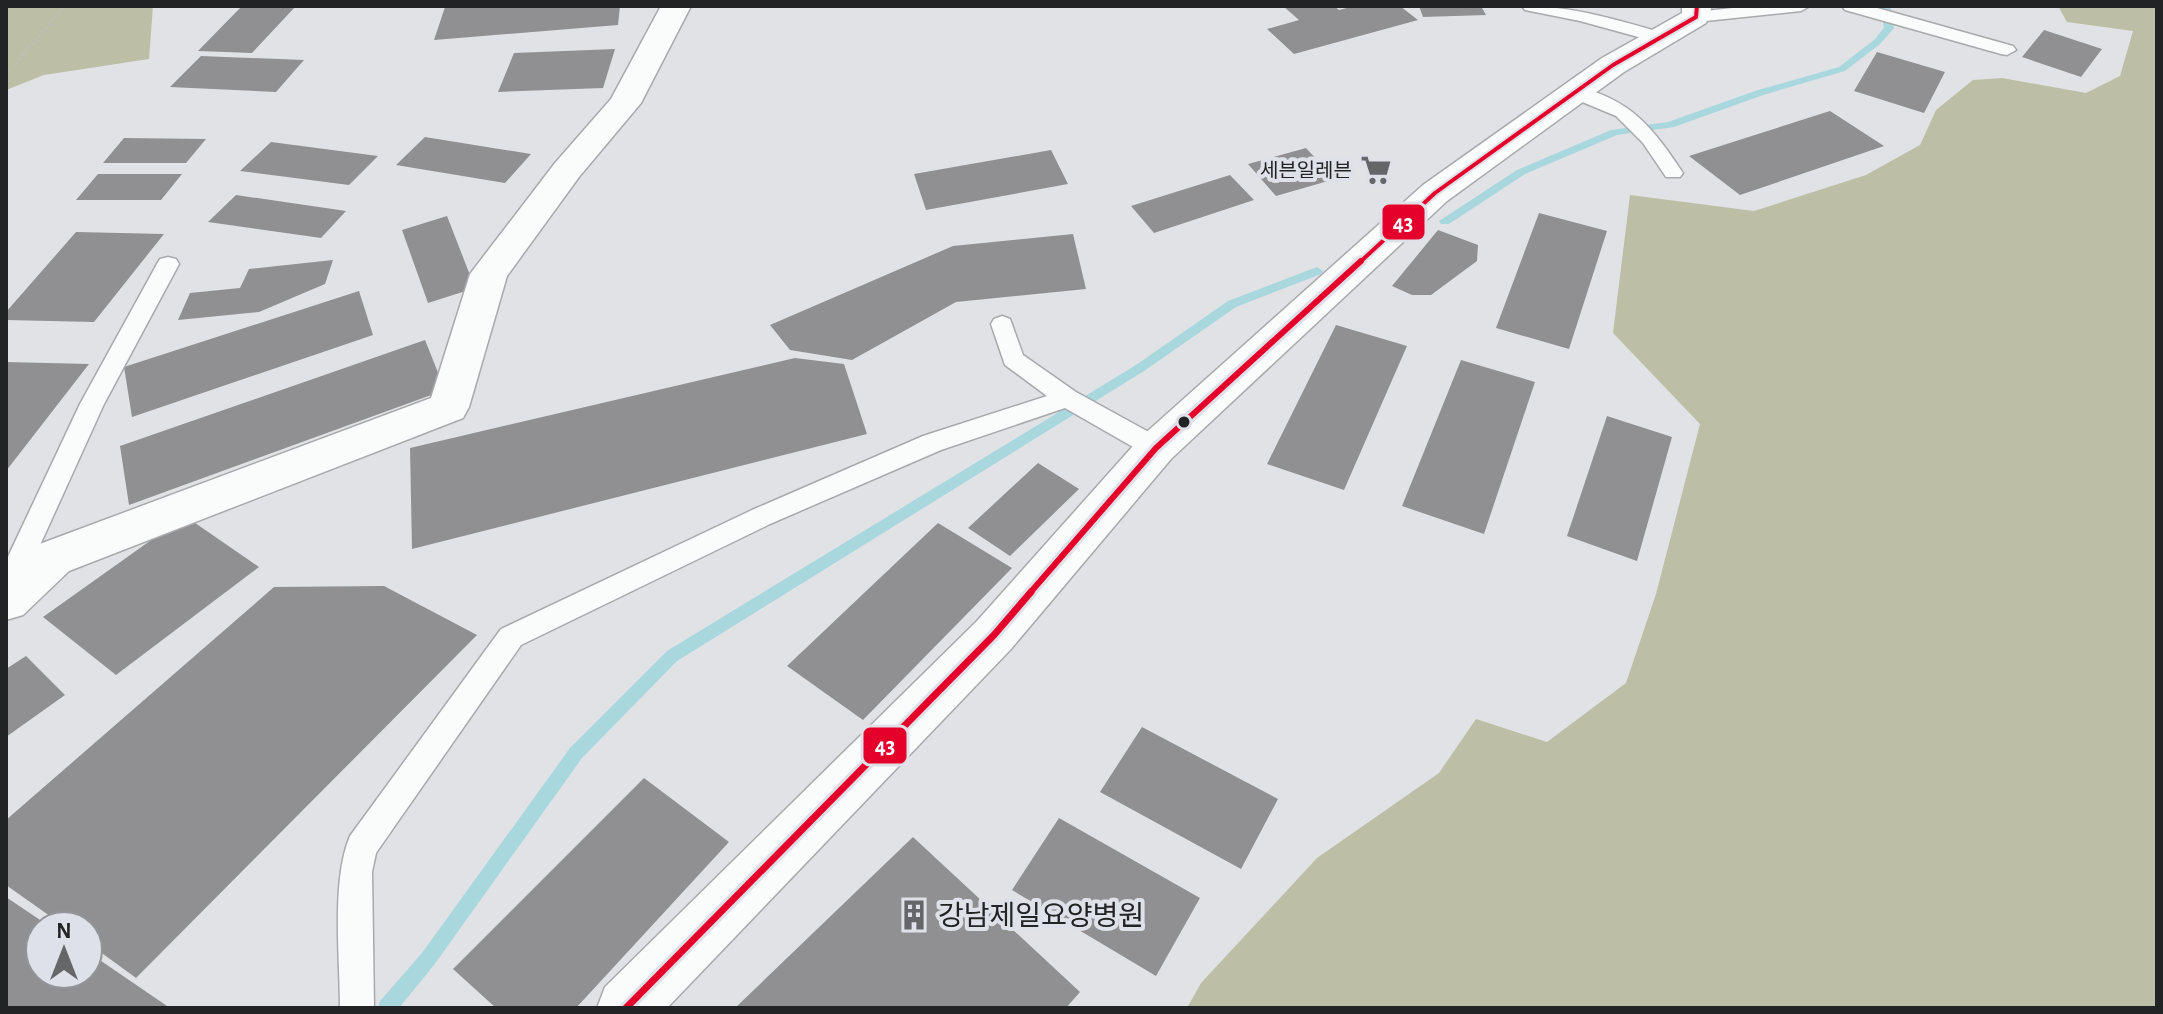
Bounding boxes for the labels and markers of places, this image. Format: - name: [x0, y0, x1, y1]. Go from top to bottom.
- supermarket icon: 세븐일레븐: [1359, 153, 1393, 187]
- place label: 세븐일레븐: [1260, 160, 1352, 181]
- unlabelled marker: [1176, 414, 1192, 430]
- building icon: 강남제일요양병원: [897, 898, 931, 932]
- place label: 강남제일요양병원: [938, 901, 1144, 931]

